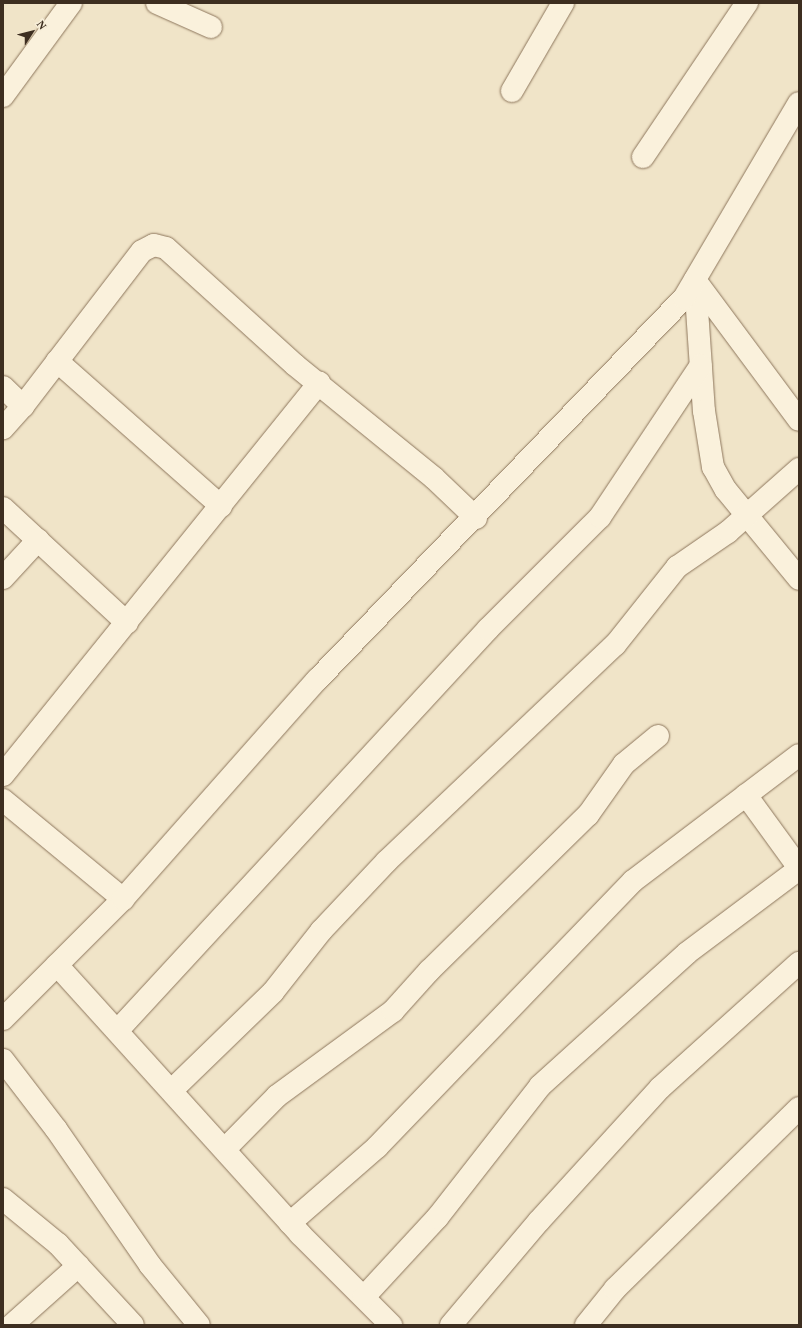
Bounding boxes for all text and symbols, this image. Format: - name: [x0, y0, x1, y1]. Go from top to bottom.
- north arrow: [12, 12, 52, 52]
- text: N: [35, 18, 49, 32]

